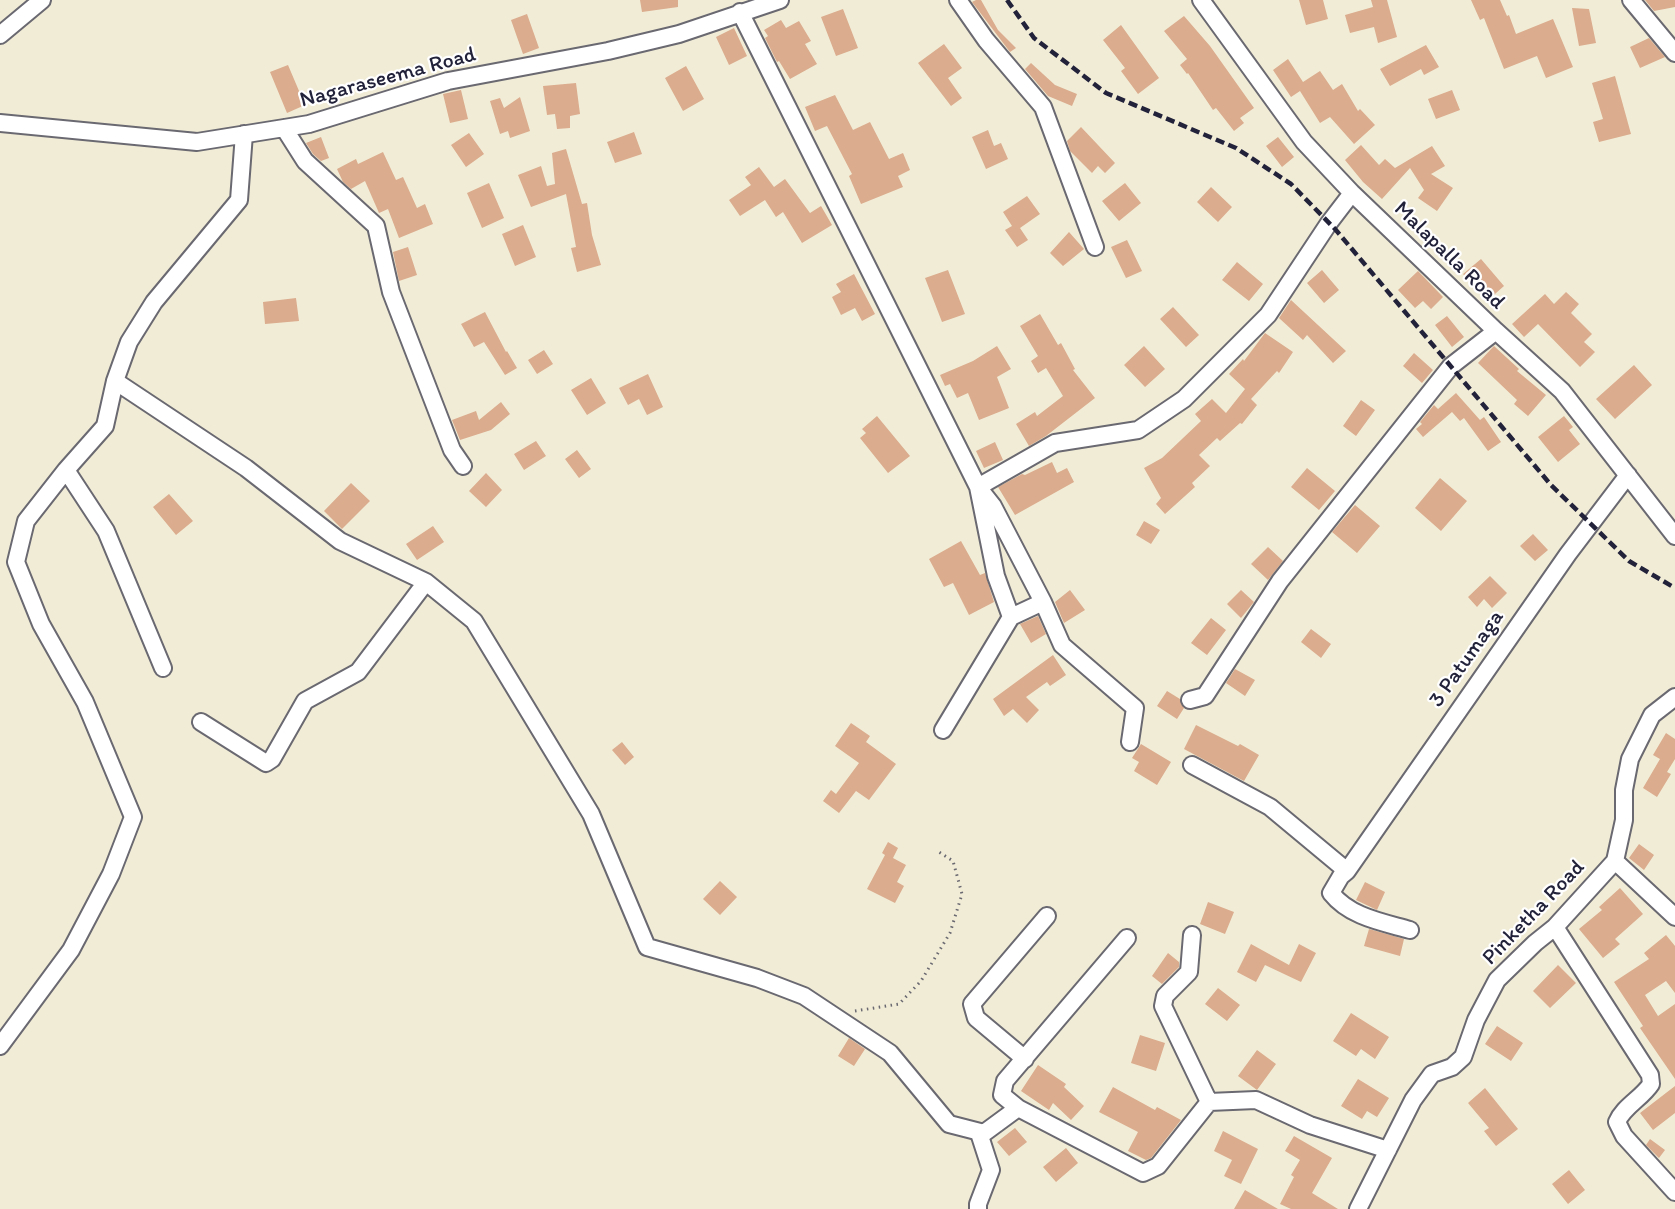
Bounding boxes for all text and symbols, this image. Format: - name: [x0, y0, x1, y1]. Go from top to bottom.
- street label: Nagaraseema Road: [297, 42, 479, 114]
- street label: Malapalla Road: [1388, 196, 1510, 316]
- street label: 3 Patumaga: [1424, 605, 1510, 713]
- street label: Pinketha Road: [1477, 855, 1591, 971]

